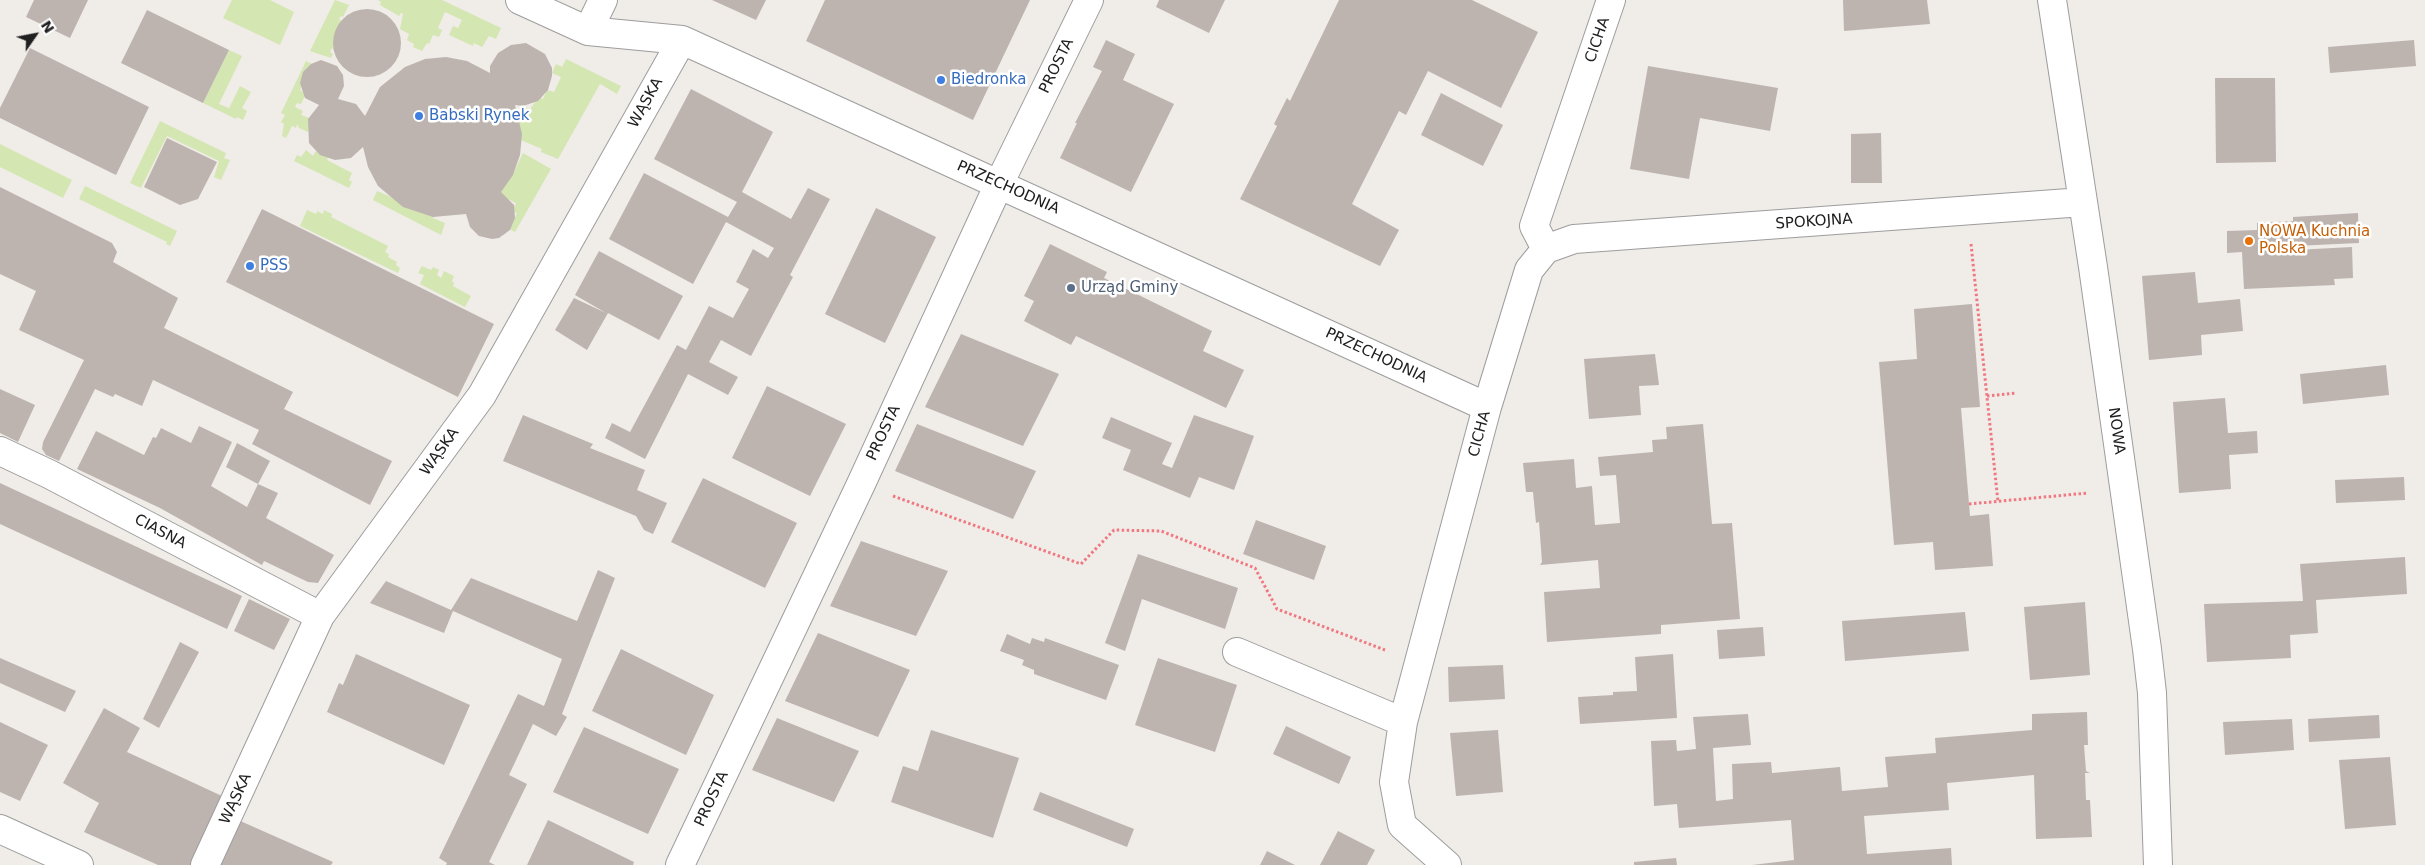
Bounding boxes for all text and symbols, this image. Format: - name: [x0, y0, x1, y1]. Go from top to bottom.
- north arrow: [10, 10, 60, 60]
- street label: CICHA: [1582, 15, 1614, 65]
- text: N: [38, 18, 57, 36]
- street label: PROSTA: [1036, 36, 1078, 96]
- place label: Biedronka: [951, 71, 1026, 89]
- marker: Biedronka: [935, 74, 947, 86]
- street label: WĄSKA: [625, 75, 667, 131]
- place label: Babski Rynek: [429, 107, 529, 125]
- marker: Babski Rynek: [413, 110, 425, 122]
- street label: PRZECHODNIA: [954, 157, 1062, 219]
- street label: SPOKOJNA: [1775, 210, 1853, 234]
- place label: NOWA Kuchnia Polska: [2259, 223, 2370, 258]
- marker: NOWA Kuchnia Polska: [2243, 235, 2255, 247]
- place label: PSS: [260, 257, 288, 275]
- marker: PSS: [244, 260, 256, 272]
- place label: Urząd Gminy: [1081, 279, 1178, 297]
- marker: Urząd Gminy: [1065, 282, 1077, 294]
- street label: PRZECHODNIA: [1322, 325, 1430, 387]
- street label: PROSTA: [863, 402, 905, 464]
- street label: NOWA: [2104, 406, 2128, 456]
- street label: CICHA: [1465, 409, 1495, 459]
- street label: WĄSKA: [417, 425, 463, 479]
- street label: CIASNA: [131, 511, 189, 553]
- street label: PROSTA: [691, 768, 733, 830]
- street label: WĄSKA: [216, 771, 256, 827]

